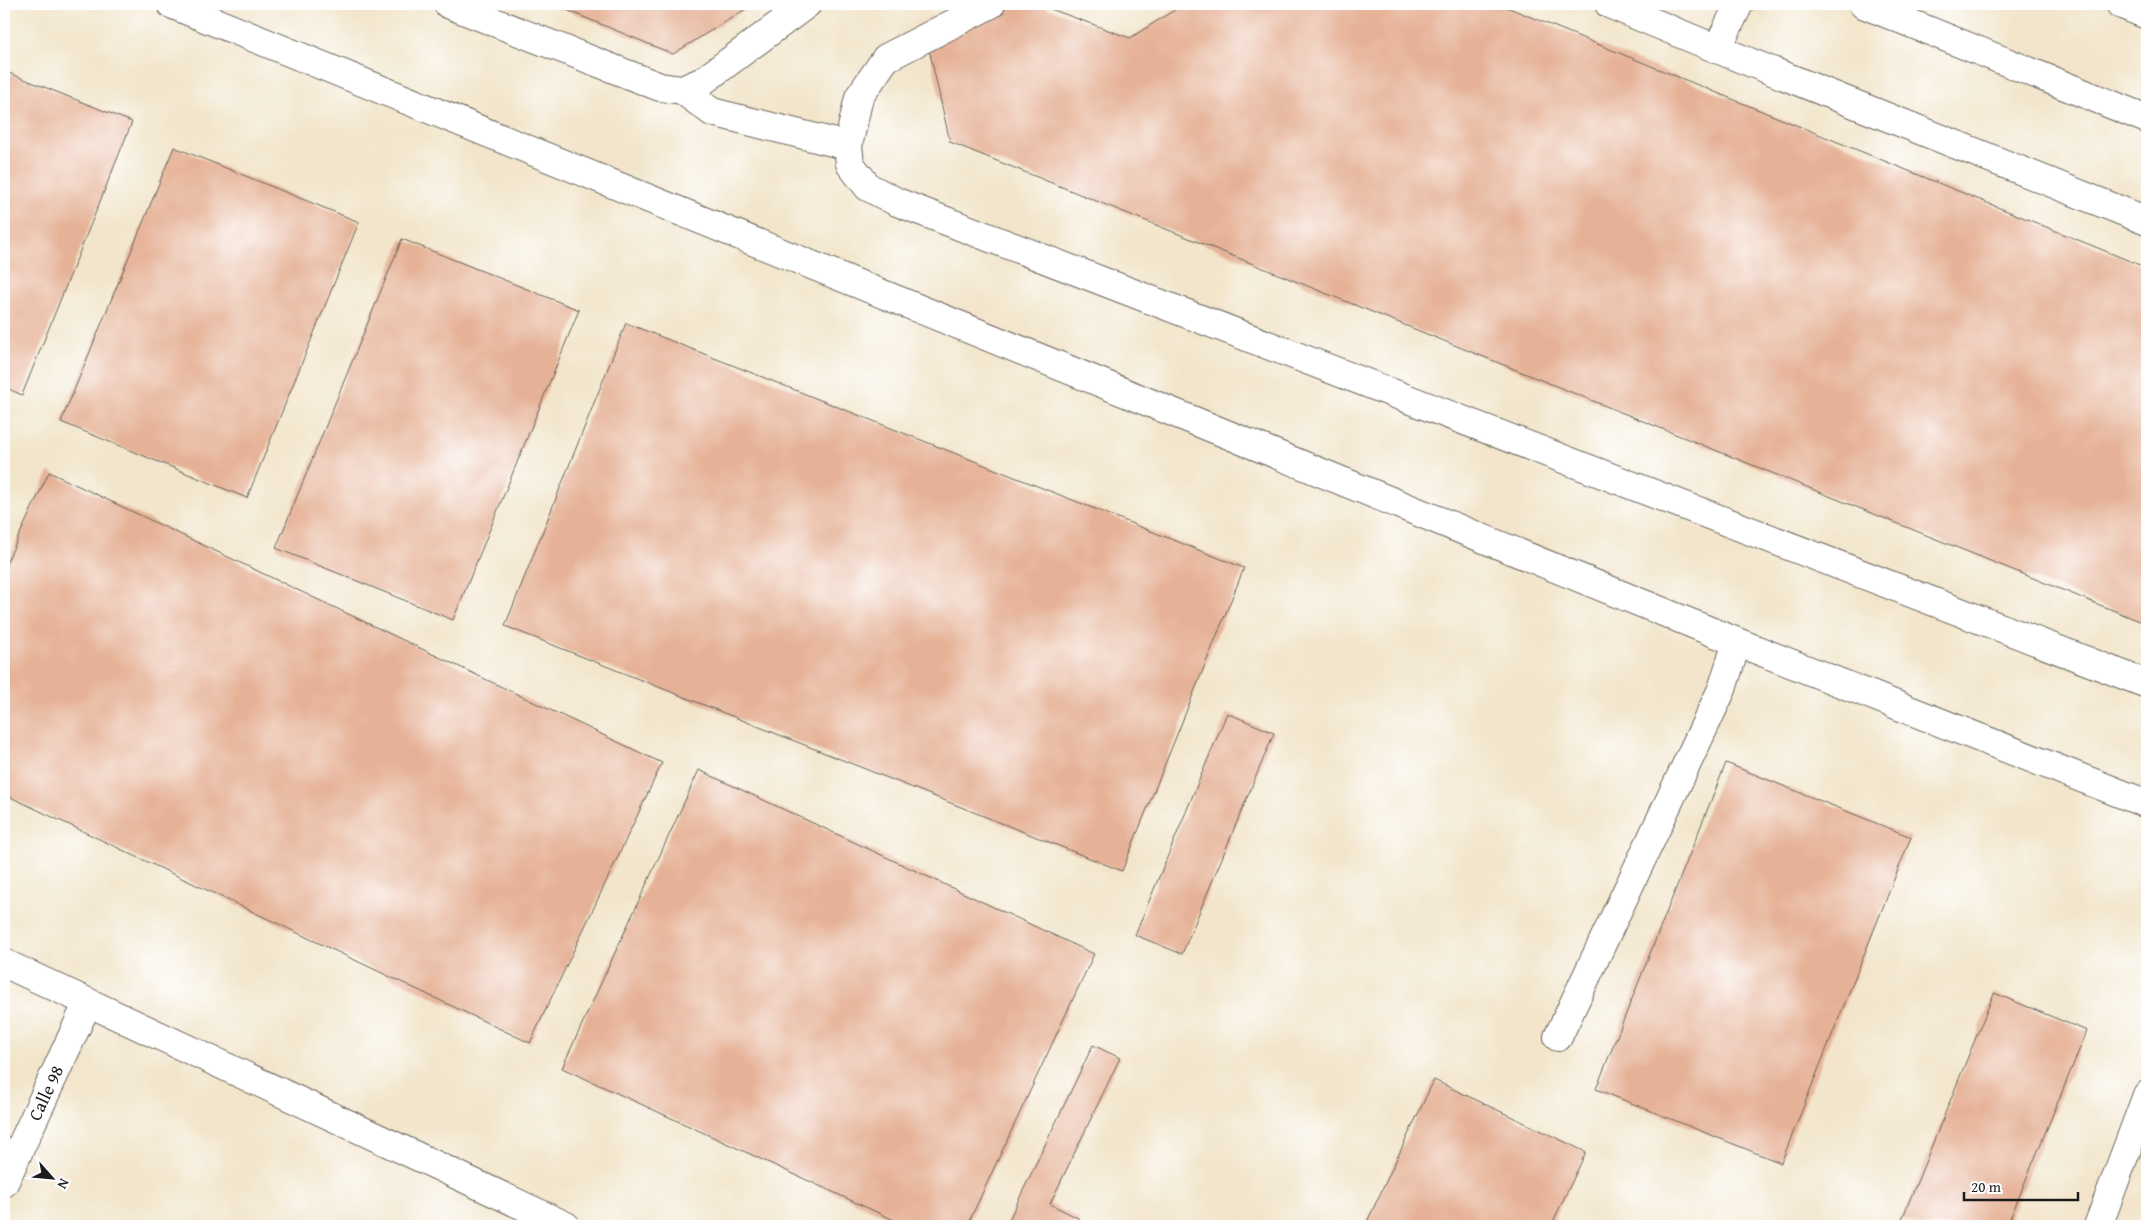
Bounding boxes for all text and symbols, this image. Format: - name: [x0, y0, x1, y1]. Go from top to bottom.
- street label: Calle 98: [21, 1061, 70, 1125]
- north arrow: [28, 1152, 78, 1202]
- scale bar: [1964, 1170, 2077, 1202]
- text: N: [52, 1175, 75, 1193]
- text: 20 m: [1971, 1176, 2002, 1197]

